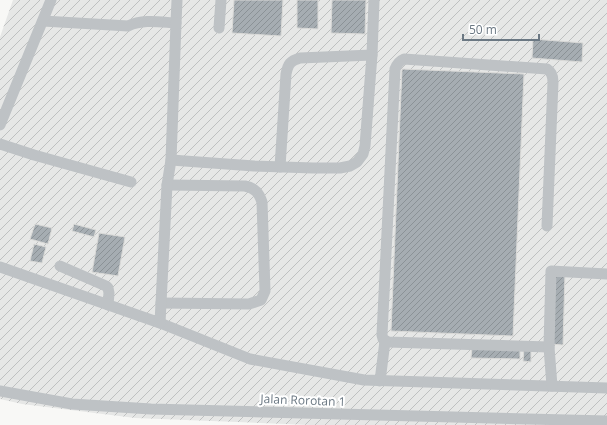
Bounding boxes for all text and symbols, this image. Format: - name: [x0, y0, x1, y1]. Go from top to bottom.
- scale bar: [463, 16, 539, 42]
- text: 50 m: [469, 21, 497, 38]
- street label: Jalan Rorotan 1: [259, 390, 346, 410]

